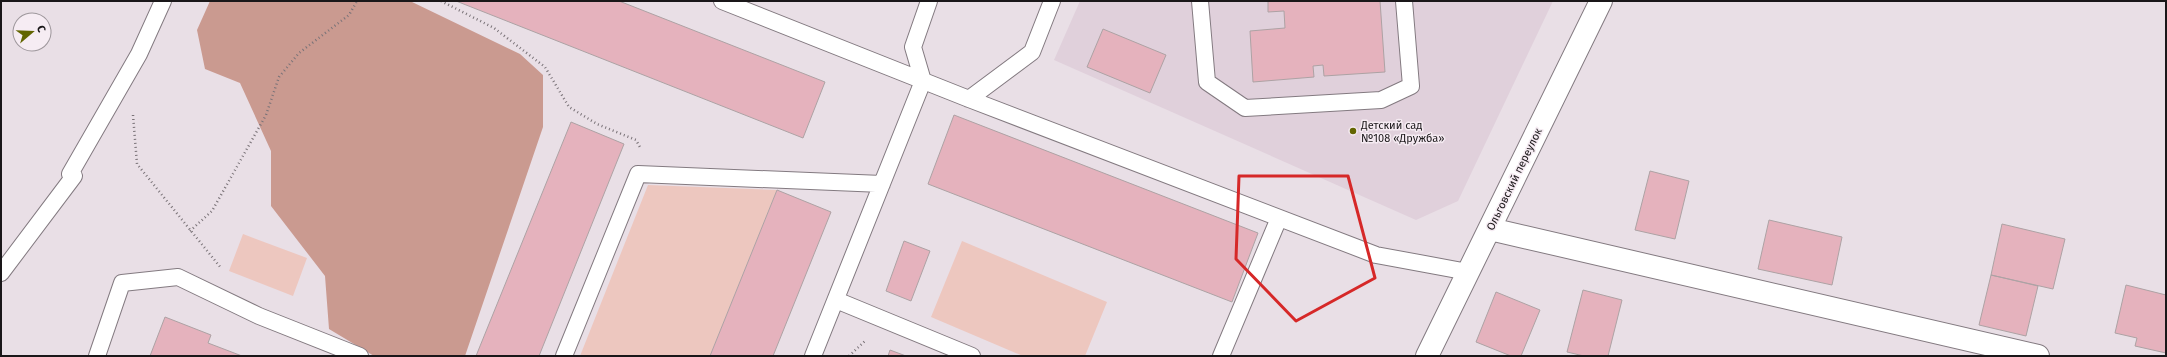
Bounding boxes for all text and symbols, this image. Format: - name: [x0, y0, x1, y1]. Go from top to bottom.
- north arrow: [12, 12, 52, 52]
- text: С: [34, 24, 48, 35]
- place label: Детский сад №108 «Дружба»: [1360, 119, 1445, 145]
- marker: Детский сад №108 «Дружба»: [1348, 126, 1358, 136]
- street label: Ольговский переулок: [1484, 126, 1545, 233]

